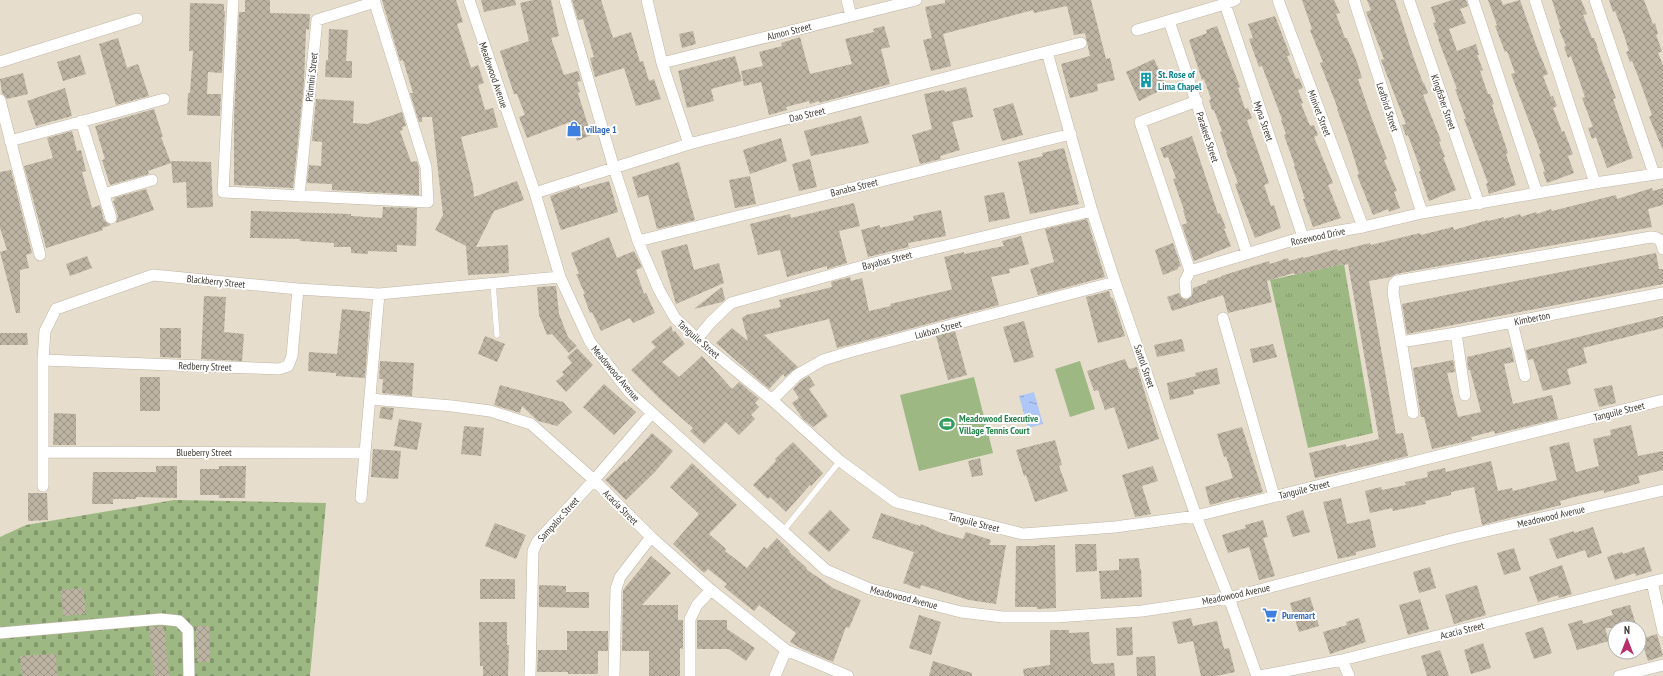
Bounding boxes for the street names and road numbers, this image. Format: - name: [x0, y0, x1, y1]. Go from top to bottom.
- street label: Almon Street: [766, 20, 813, 43]
- street label: Meadowood Avenue: [476, 40, 511, 110]
- street label: Pitimini Street: [302, 51, 321, 102]
- street label: Kingfisher Street: [1428, 73, 1459, 132]
- street label: Leafbird Street: [1373, 81, 1402, 134]
- street label: Minivet Street: [1305, 88, 1334, 138]
- street label: Myna Street: [1251, 100, 1276, 143]
- street label: Dao Street: [788, 104, 827, 125]
- street label: Parakeet Street: [1193, 110, 1222, 164]
- street label: Banaba Street: [829, 175, 879, 200]
- street label: Rosewood Drive: [1290, 224, 1346, 249]
- street label: Bayabas Street: [861, 248, 914, 273]
- street label: Blackberry Street: [186, 272, 246, 291]
- street label: Kimberton: [1513, 309, 1551, 328]
- street label: Tanguile Street: [675, 317, 723, 362]
- street label: Lukban Street: [913, 317, 963, 342]
- street label: Meadowood Avenue: [588, 343, 643, 404]
- street label: Santol Street: [1131, 343, 1158, 390]
- street label: Redberry Street: [178, 359, 232, 374]
- street label: Tanguile Street: [1592, 399, 1646, 424]
- street label: Blueberry Street: [176, 446, 232, 459]
- street label: Tanguile Street: [1277, 477, 1331, 502]
- street label: Acacia Street: [600, 487, 641, 528]
- street label: Sampaloc Street: [535, 494, 582, 544]
- street label: Meadowood Avenue: [1516, 502, 1586, 531]
- street label: Tanguile Street: [947, 510, 1001, 535]
- street label: Meadowood Avenue: [1201, 581, 1271, 608]
- street label: Meadowood Avenue: [869, 583, 939, 612]
- street label: Acacia Street: [1439, 619, 1486, 642]

